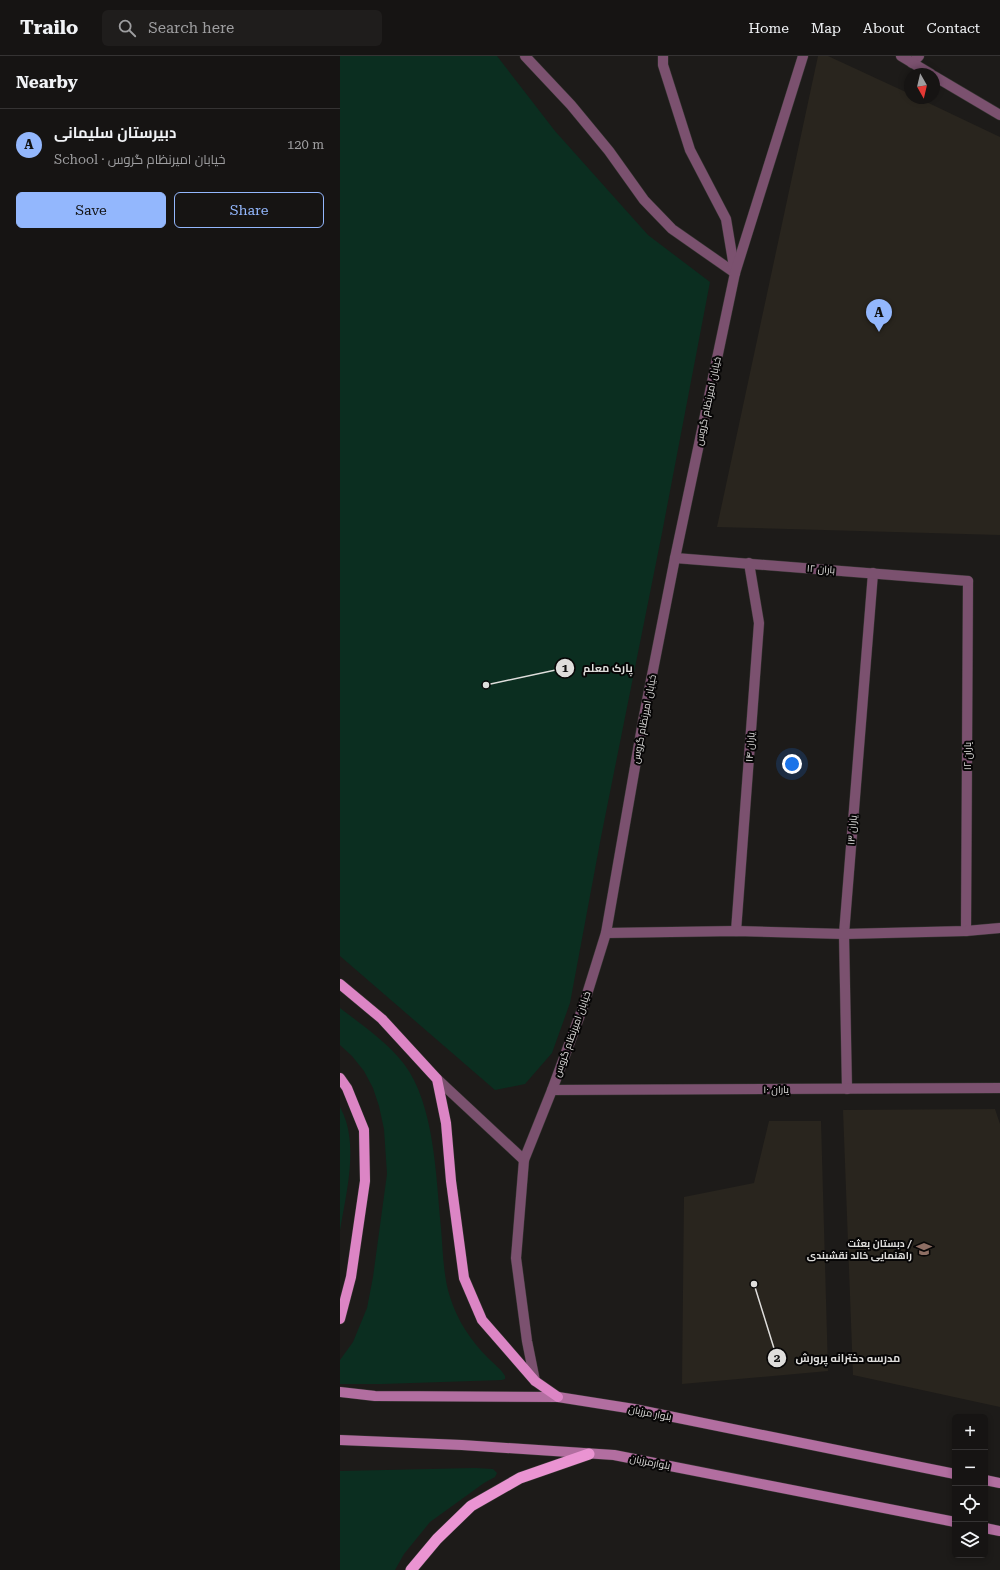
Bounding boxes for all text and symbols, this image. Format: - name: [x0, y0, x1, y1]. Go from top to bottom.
- search box: [102, 10, 382, 46]
- text: Trailo: [20, 16, 78, 39]
- icon: search: [116, 17, 138, 39]
- text: Search here: [148, 19, 234, 37]
- text: Home: [748, 20, 789, 36]
- text: Map: [811, 20, 841, 36]
- text: About: [863, 20, 905, 36]
- text: Contact: [927, 20, 980, 36]
- north arrow: [904, 68, 940, 104]
- text: Nearby: [16, 72, 78, 92]
- text: دبیرستان سلیمانی: [54, 124, 176, 142]
- text: A: [24, 137, 34, 152]
- text: 120 m: [287, 137, 324, 152]
- text: School · خیابان امیرنظام گروس: [54, 152, 225, 167]
- button: Save: [16, 192, 166, 228]
- button: Share: [174, 192, 324, 228]
- pin: A: [866, 299, 892, 332]
- street label: خیابان امیرنظام گروس: [693, 356, 725, 447]
- street label: باران ۱۲: [806, 563, 836, 576]
- callout: پارک معلم: [555, 657, 641, 680]
- text: 1: [562, 661, 569, 675]
- text: پارک معلم: [583, 662, 633, 677]
- street label: خیابان امیرنظام گروس: [630, 674, 660, 765]
- street label: یاران ۱۴: [743, 731, 758, 762]
- street label: یاران ۱۲: [962, 741, 974, 770]
- your location: [782, 754, 802, 774]
- street label: یاران ۱۳: [845, 814, 860, 846]
- street label: خیابان امیرنظام گروس: [551, 990, 595, 1079]
- street label: یاران ۱۰: [763, 1084, 789, 1096]
- place label: دبستان بعثت / راهنمایی خالد نقشبندی: [807, 1238, 912, 1262]
- school or university icon: دبستان بعثت / راهنمایی خالد نقشبندی: [915, 1240, 933, 1258]
- callout: مدرسه دخترانه پرورش: [767, 1346, 908, 1369]
- text: 2: [774, 1351, 781, 1365]
- text: مدرسه دخترانه پرورش: [796, 1352, 900, 1367]
- street label: بلوار مرزبان: [627, 1403, 672, 1424]
- map controls: [952, 1414, 988, 1558]
- button: +: [952, 1414, 988, 1450]
- button: −: [952, 1450, 988, 1486]
- street label: بلوارمرزبان: [629, 1453, 671, 1472]
- button: locate: [952, 1486, 988, 1522]
- button: layers: [952, 1522, 988, 1558]

